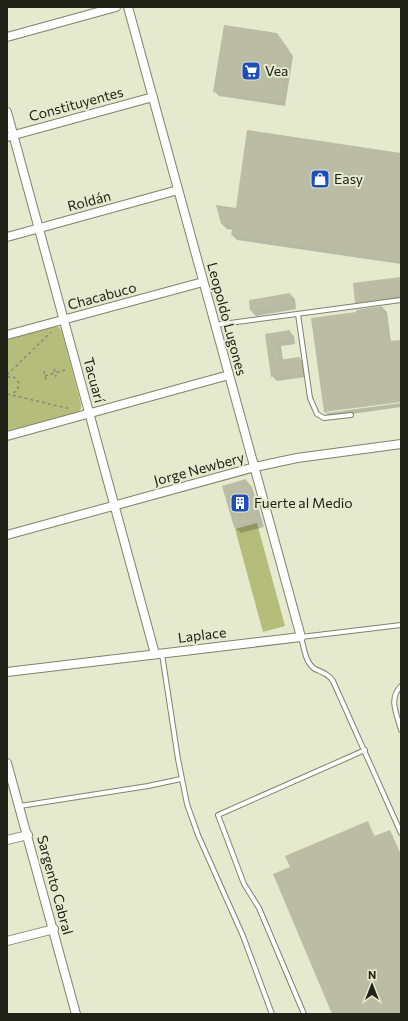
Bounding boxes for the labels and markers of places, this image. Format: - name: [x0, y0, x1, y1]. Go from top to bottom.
- supermarket icon: Vea: [240, 60, 262, 82]
- place label: Vea: [265, 62, 288, 79]
- shop icon: Easy: [309, 168, 331, 190]
- place label: Easy: [334, 170, 363, 187]
- building icon: Fuerte al Medio: [229, 492, 251, 514]
- place label: Fuerte al Medio: [254, 494, 353, 511]

